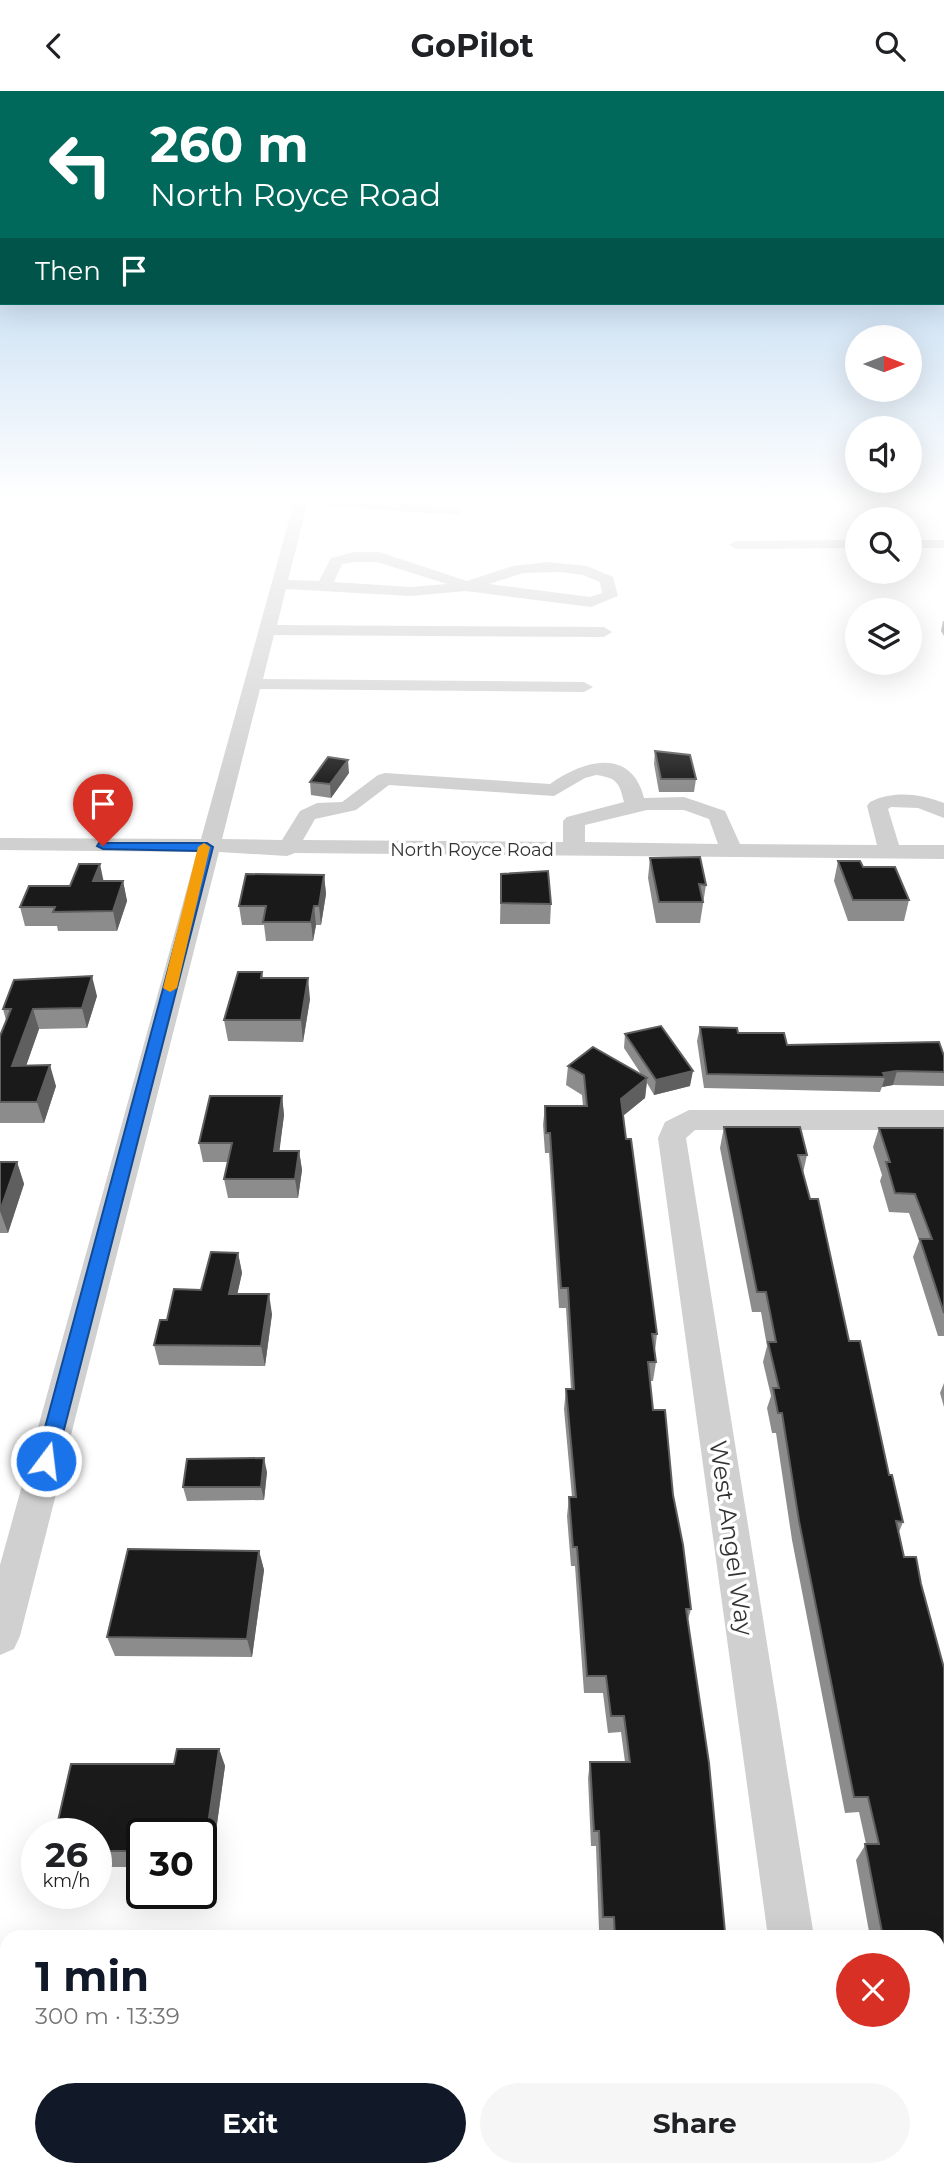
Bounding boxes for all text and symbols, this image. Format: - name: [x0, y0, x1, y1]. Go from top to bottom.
- text: GoPilot: [410, 26, 534, 65]
- icon: back: [35, 27, 73, 65]
- icon: search: [871, 27, 909, 65]
- text: 260 m: [150, 115, 309, 174]
- icon: left: [35, 119, 126, 210]
- text: North Royce Road: [150, 175, 441, 214]
- icon: arrive: [115, 252, 153, 290]
- text: Then: [35, 255, 101, 287]
- north arrow: [845, 325, 922, 403]
- map controls: [845, 325, 922, 675]
- button: sound: [845, 416, 922, 493]
- button: search: [845, 507, 922, 584]
- button: layers: [845, 598, 922, 675]
- pin: [73, 774, 133, 846]
- icon: arrive: [84, 785, 122, 823]
- street label: North Royce Road: [390, 839, 554, 861]
- position arrow: [9, 1424, 83, 1498]
- street label: West Angel Way: [703, 1438, 760, 1637]
- speed limit sign: 30: [126, 1818, 217, 1909]
- text: 26: [45, 1833, 88, 1876]
- text: km/h: [42, 1870, 91, 1892]
- text: 1 min: [35, 1950, 149, 2002]
- button: close: [836, 1953, 910, 2027]
- text: 300 m · 13:39: [35, 2002, 180, 2030]
- button: Exit: [35, 2083, 466, 2163]
- button: Share: [480, 2083, 910, 2163]

